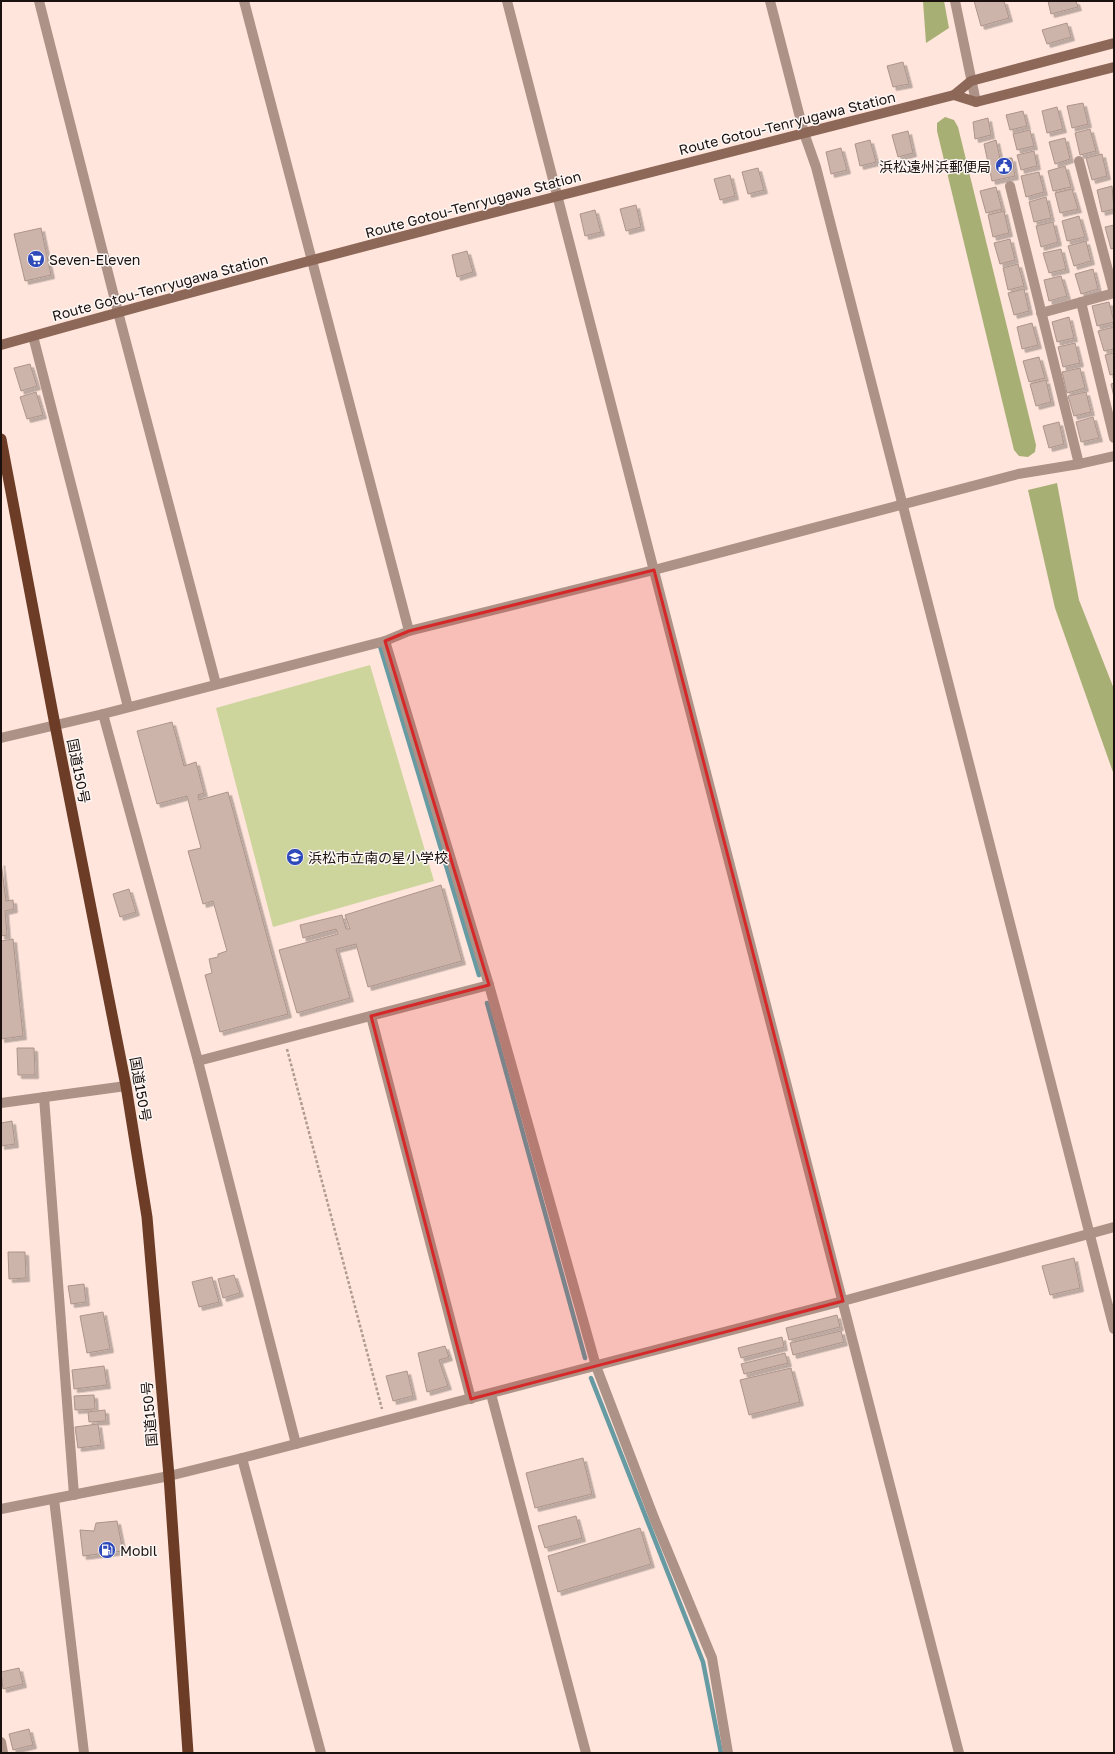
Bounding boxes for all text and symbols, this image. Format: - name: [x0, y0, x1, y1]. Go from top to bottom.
- street label: Route Gotou-Tenryugawa Station: [677, 88, 897, 158]
- public building icon: 浜松遠州浜郵便局: [994, 156, 1014, 176]
- place label: 浜松遠州浜郵便局: [879, 158, 991, 175]
- street label: Route Gotou-Tenryugawa Station: [363, 167, 583, 241]
- supermarket icon: Seven-Eleven: [26, 249, 46, 269]
- street label: Route Gotou-Tenryugawa Station: [50, 250, 270, 324]
- place label: Seven-Eleven: [49, 251, 140, 268]
- street label: 国道150号: [64, 737, 94, 805]
- school or university icon: 浜松市立南の星小学校: [285, 847, 305, 867]
- place label: 浜松市立南の星小学校: [308, 849, 448, 866]
- street label: 国道150号: [127, 1055, 155, 1123]
- street label: 国道150号: [138, 1381, 160, 1447]
- fuel station icon: Mobil: [97, 1540, 117, 1560]
- place label: Mobil: [120, 1542, 157, 1559]

